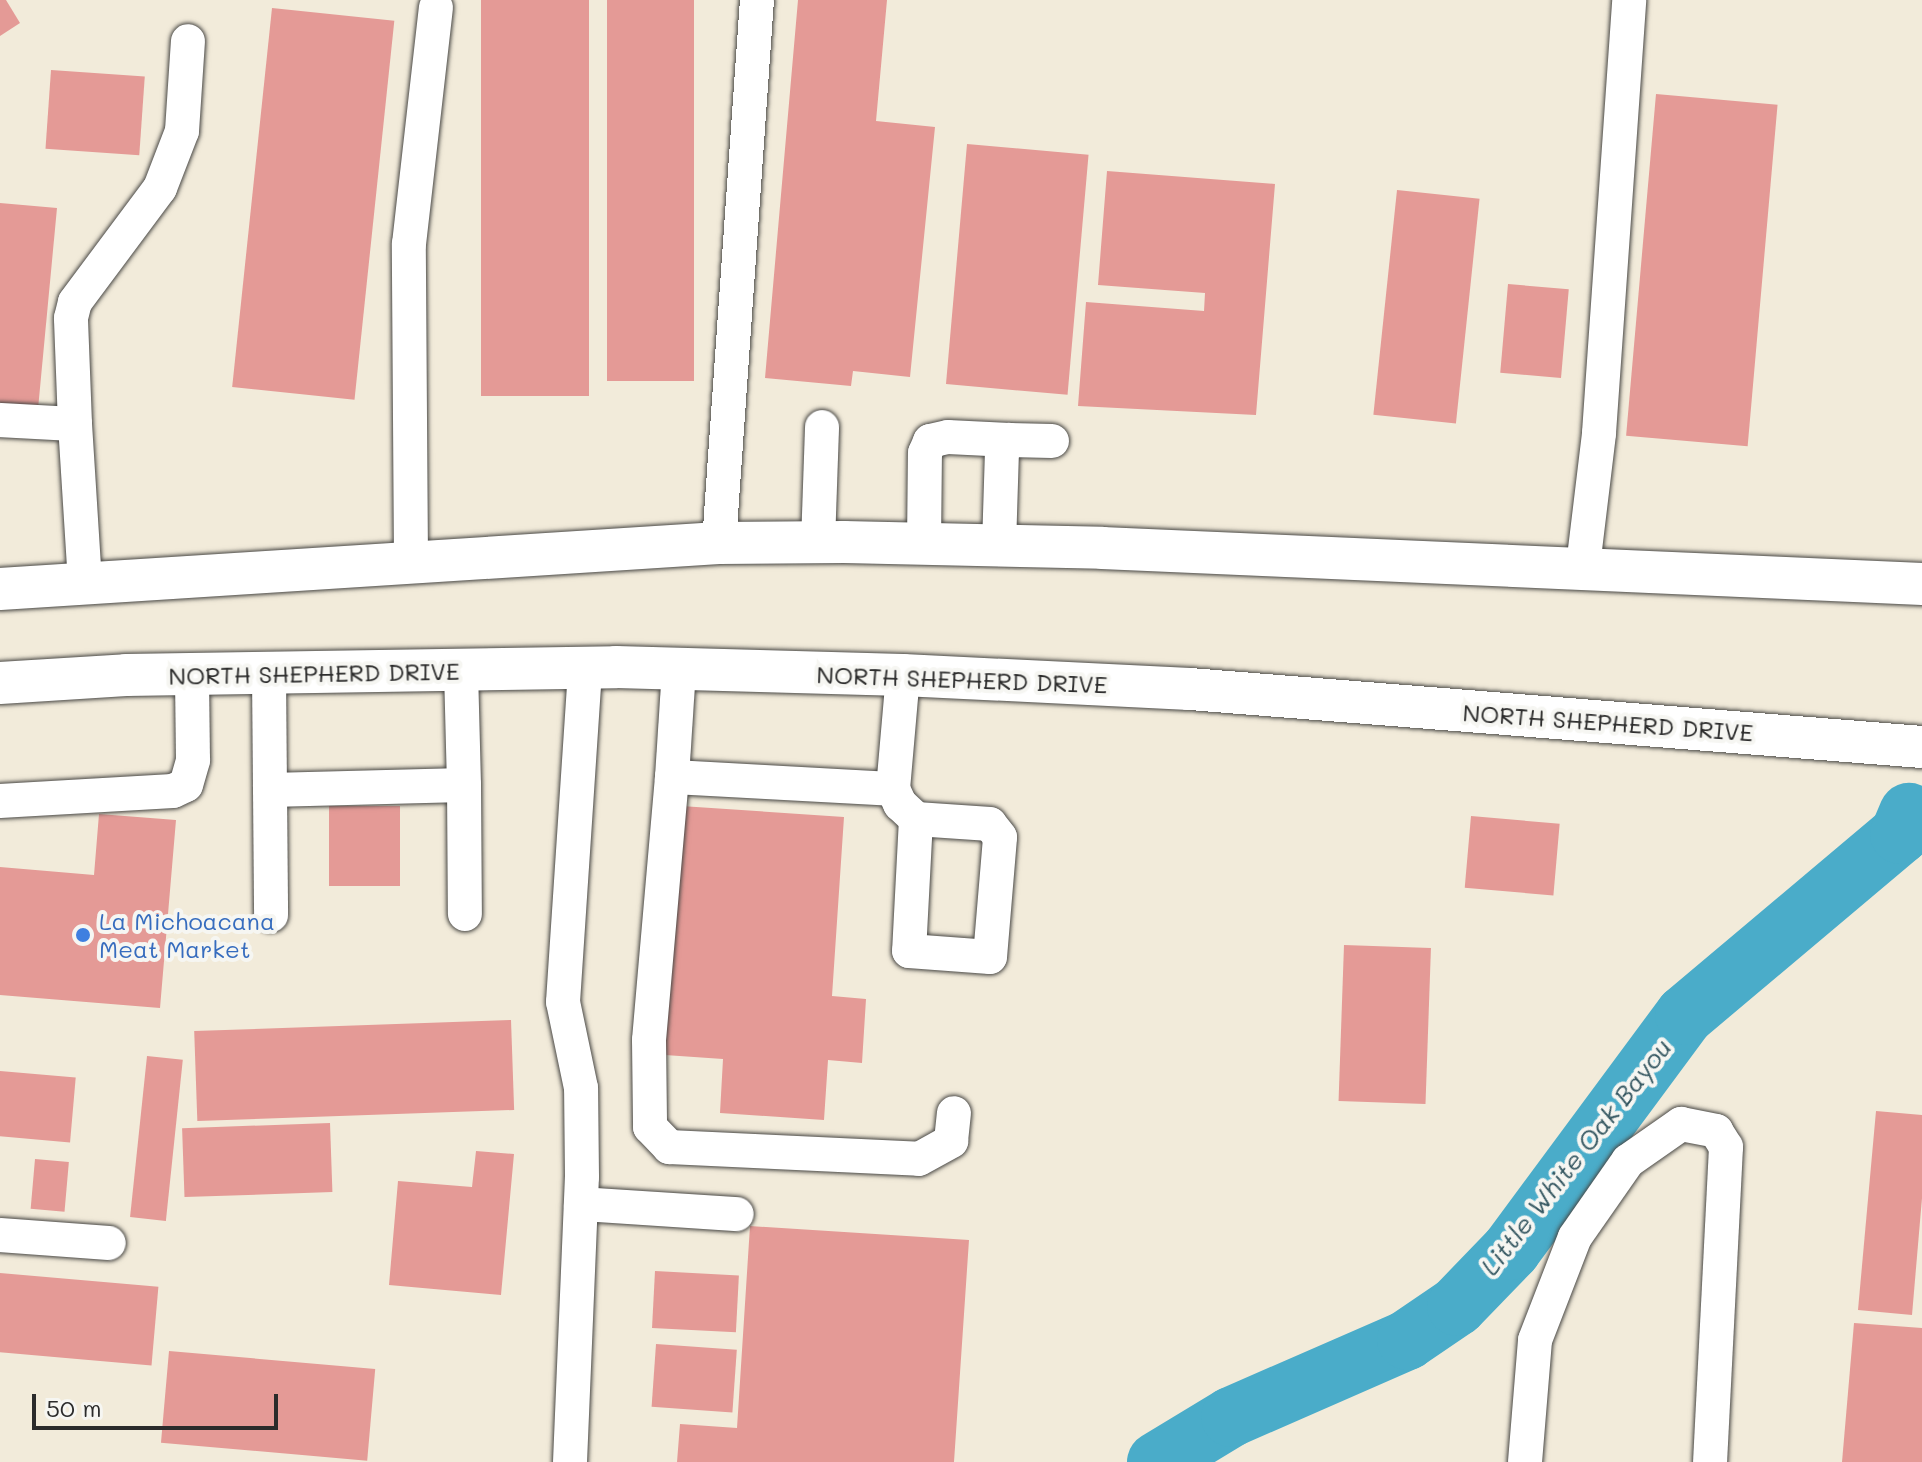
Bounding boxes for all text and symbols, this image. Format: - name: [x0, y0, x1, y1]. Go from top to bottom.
- street label: NORTH SHEPHERD DRIVE: [168, 656, 460, 690]
- street label: NORTH SHEPHERD DRIVE: [816, 660, 1108, 698]
- street label: NORTH SHEPHERD DRIVE: [1462, 697, 1754, 747]
- place label: La Michoacana Meat Market: [99, 907, 275, 963]
- marker: La Michoacana Meat Market: [74, 926, 92, 944]
- water label: Little White Oak Bayou: [1474, 1033, 1678, 1281]
- scale bar: [36, 1378, 282, 1428]
- text: 50 m: [46, 1392, 102, 1423]

